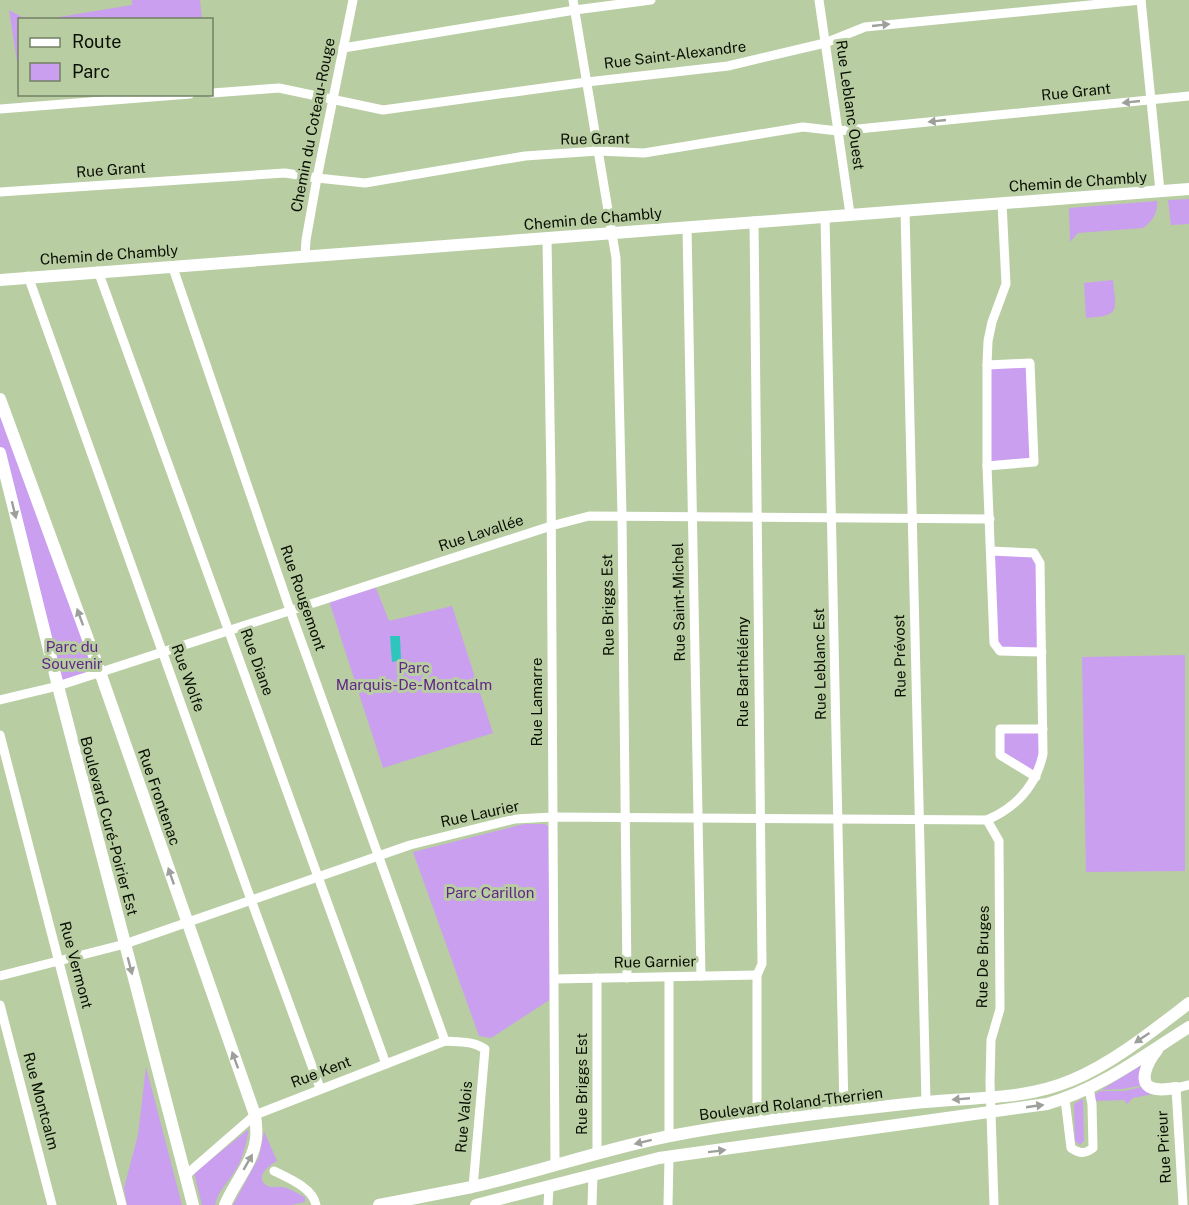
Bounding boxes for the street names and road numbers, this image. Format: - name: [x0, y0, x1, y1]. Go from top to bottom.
- street label: Chemin du Coteau-Rouge: [287, 36, 338, 214]
- street label: Rue Saint-Alexandre: [603, 37, 747, 72]
- street label: Rue Leblanc Ouest: [833, 39, 868, 171]
- street label: Rue Grant: [1040, 79, 1112, 104]
- street label: Rue Grant: [560, 129, 630, 148]
- street label: Rue Grant: [76, 159, 147, 180]
- street label: Chemin de Chambly: [1008, 168, 1148, 195]
- street label: Chemin de Chambly: [523, 204, 663, 233]
- street label: Chemin de Chambly: [39, 241, 179, 268]
- street label: Rue Lavallée: [436, 511, 526, 554]
- street label: Rue Saint-Michel: [669, 542, 688, 662]
- street label: Rue Rougemont: [277, 543, 330, 653]
- street label: Rue Briggs Est: [598, 554, 617, 656]
- street label: Rue Leblanc Est: [810, 608, 829, 720]
- street label: Rue Prévost: [890, 614, 909, 698]
- street label: Rue Barthélémy: [734, 616, 751, 728]
- street label: Rue Diane: [237, 626, 277, 698]
- street label: Rue Wolfe: [168, 642, 209, 714]
- street label: Rue Lamarre: [528, 658, 545, 746]
- street label: Boulevard Curé-Poirier Est: [77, 734, 142, 917]
- street label: Rue Frontenac: [135, 746, 184, 848]
- street label: Rue Laurier: [439, 797, 521, 830]
- street label: Rue De Bruges: [973, 905, 992, 1009]
- street label: Rue Vermont: [57, 919, 96, 1011]
- street label: Rue Garnier: [614, 952, 697, 971]
- street label: Rue Briggs Est: [573, 1033, 590, 1135]
- street label: Rue Montcalm: [20, 1050, 63, 1151]
- street label: Rue Kent: [288, 1052, 354, 1091]
- street label: Rue Valois: [452, 1080, 475, 1154]
- street label: Boulevard Roland-Therrien: [698, 1084, 884, 1123]
- street label: Rue Prieur: [1153, 1110, 1174, 1184]

